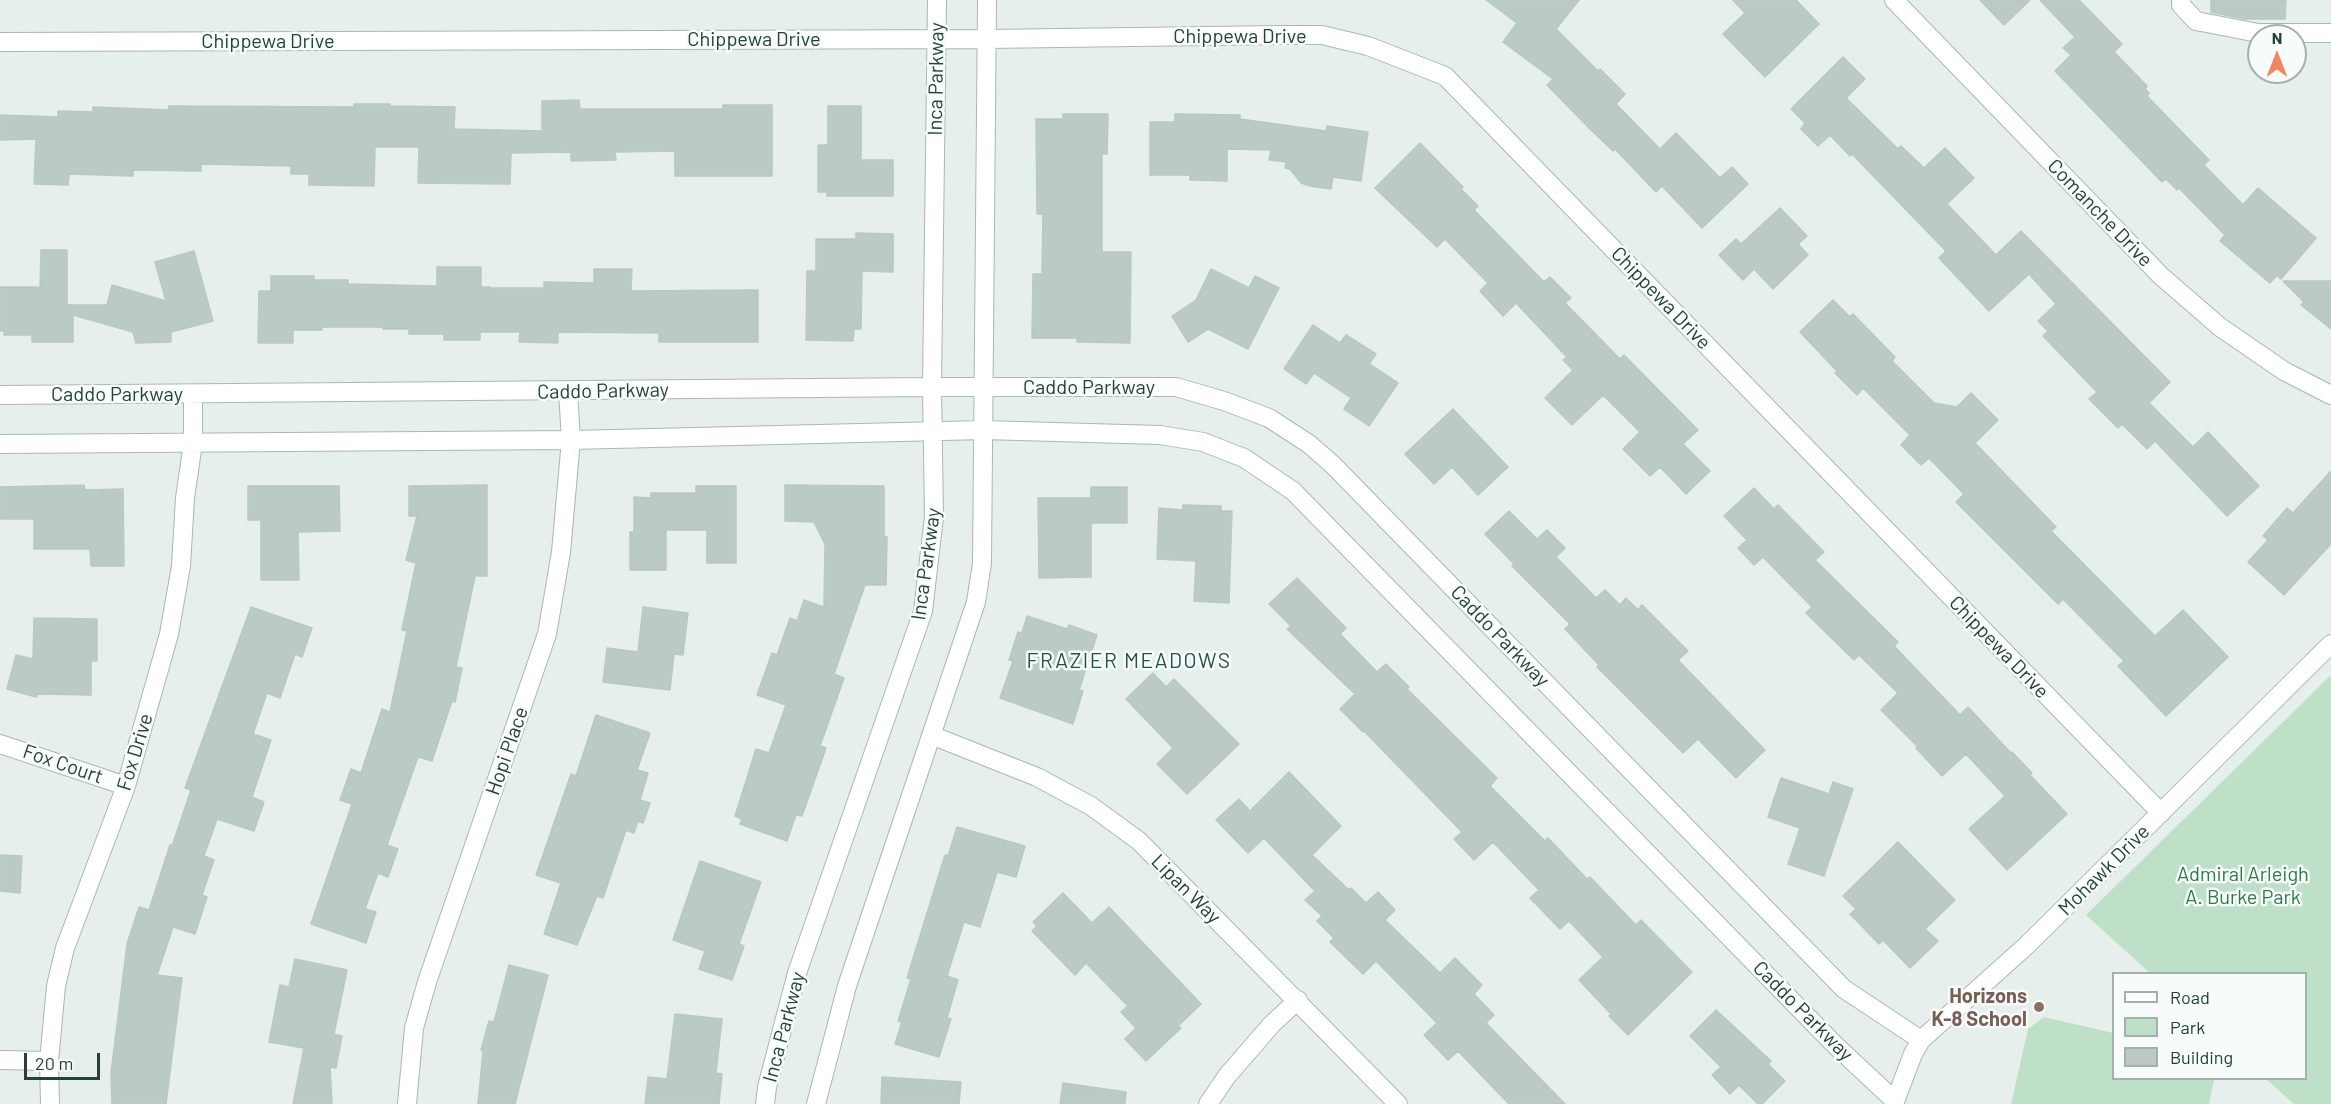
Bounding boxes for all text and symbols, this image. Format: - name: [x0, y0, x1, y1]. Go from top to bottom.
- street label: Inca Parkway: [923, 22, 949, 136]
- street label: Chippewa Drive: [1173, 24, 1307, 48]
- north arrow: [2247, 24, 2307, 84]
- street label: Chippewa Drive: [687, 27, 821, 51]
- text: N: [2272, 28, 2282, 47]
- street label: Chippewa Drive: [201, 29, 335, 53]
- street label: Comanche Drive: [2043, 154, 2157, 272]
- street label: Chippewa Drive: [1606, 242, 1716, 354]
- street label: Caddo Parkway: [1023, 375, 1155, 399]
- street label: Caddo Parkway: [537, 378, 669, 404]
- street label: Caddo Parkway: [51, 382, 183, 406]
- street label: Inca Parkway: [906, 506, 946, 622]
- street label: Caddo Parkway: [1446, 580, 1554, 692]
- street label: Chippewa Drive: [1944, 591, 2054, 703]
- district label: FRAZIER MEADOWS: [1027, 648, 1231, 674]
- street label: Hopi Place: [481, 704, 533, 798]
- street label: Fox Drive: [112, 711, 158, 793]
- street label: Fox Court: [20, 739, 106, 789]
- street label: Mohawk Drive: [2053, 819, 2155, 921]
- street label: Lipan Way: [1146, 849, 1226, 929]
- park label: Admiral Arleigh A. Burke Park: [2177, 862, 2309, 909]
- street label: Caddo Parkway: [1748, 956, 1858, 1066]
- street label: Inca Parkway: [758, 969, 810, 1085]
- legend: [2112, 972, 2307, 1080]
- place label: Horizons K-8 School: [1932, 984, 2027, 1031]
- text: Road: [2170, 986, 2210, 1008]
- marker: Horizons K-8 School: [2032, 1000, 2046, 1014]
- text: Park: [2170, 1016, 2205, 1038]
- scale bar: [27, 1041, 104, 1079]
- text: Building: [2170, 1046, 2233, 1068]
- text: 20 m: [35, 1052, 73, 1074]

